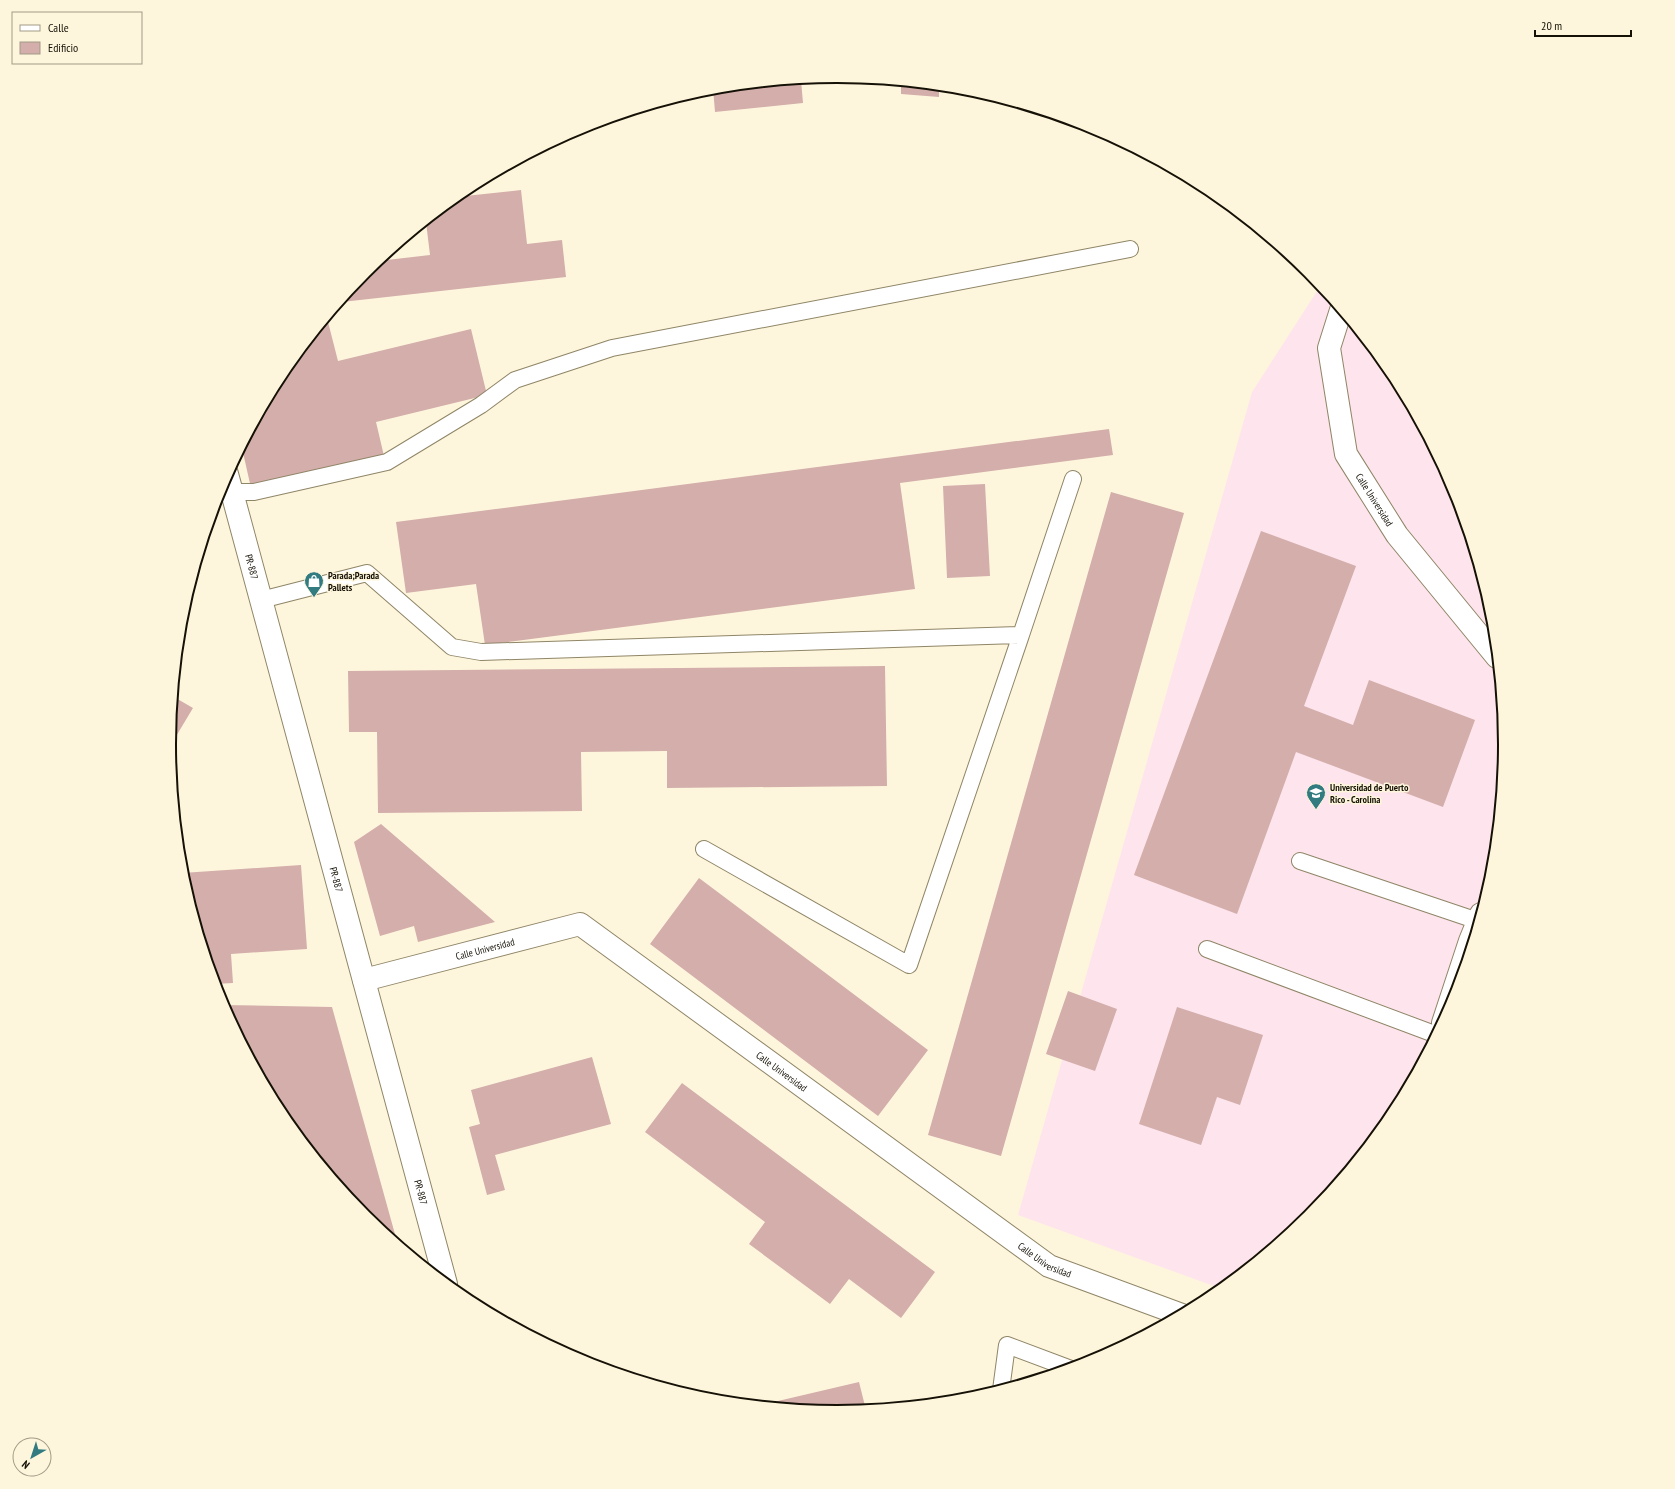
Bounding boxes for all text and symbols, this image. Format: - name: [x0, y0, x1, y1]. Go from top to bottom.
- legend: [12, 12, 142, 64]
- scale bar: [1535, 12, 1631, 38]
- text: 20 m: [1541, 18, 1562, 33]
- text: Calle: [48, 20, 69, 35]
- text: Edificio: [48, 40, 78, 55]
- street label: Calle Universidad: [1353, 471, 1396, 529]
- street label: PR-887: [242, 553, 261, 581]
- place label: Parada;Parada Pallets: [328, 569, 379, 594]
- shop icon: Parada;Parada Pallets: [303, 570, 325, 598]
- place label: Universidad de Puerto Rico - Carolina: [1330, 781, 1409, 806]
- school or university icon: Universidad de Puerto Rico - Carolina: [1305, 782, 1327, 810]
- street label: PR-887: [327, 866, 346, 894]
- street label: Calle Universidad: [454, 935, 516, 963]
- street label: Calle Universidad: [753, 1049, 810, 1095]
- street label: PR-887: [411, 1178, 430, 1206]
- street label: Calle Universidad: [1015, 1240, 1073, 1281]
- north arrow: [12, 1437, 52, 1477]
- text: N: [19, 1457, 32, 1472]

